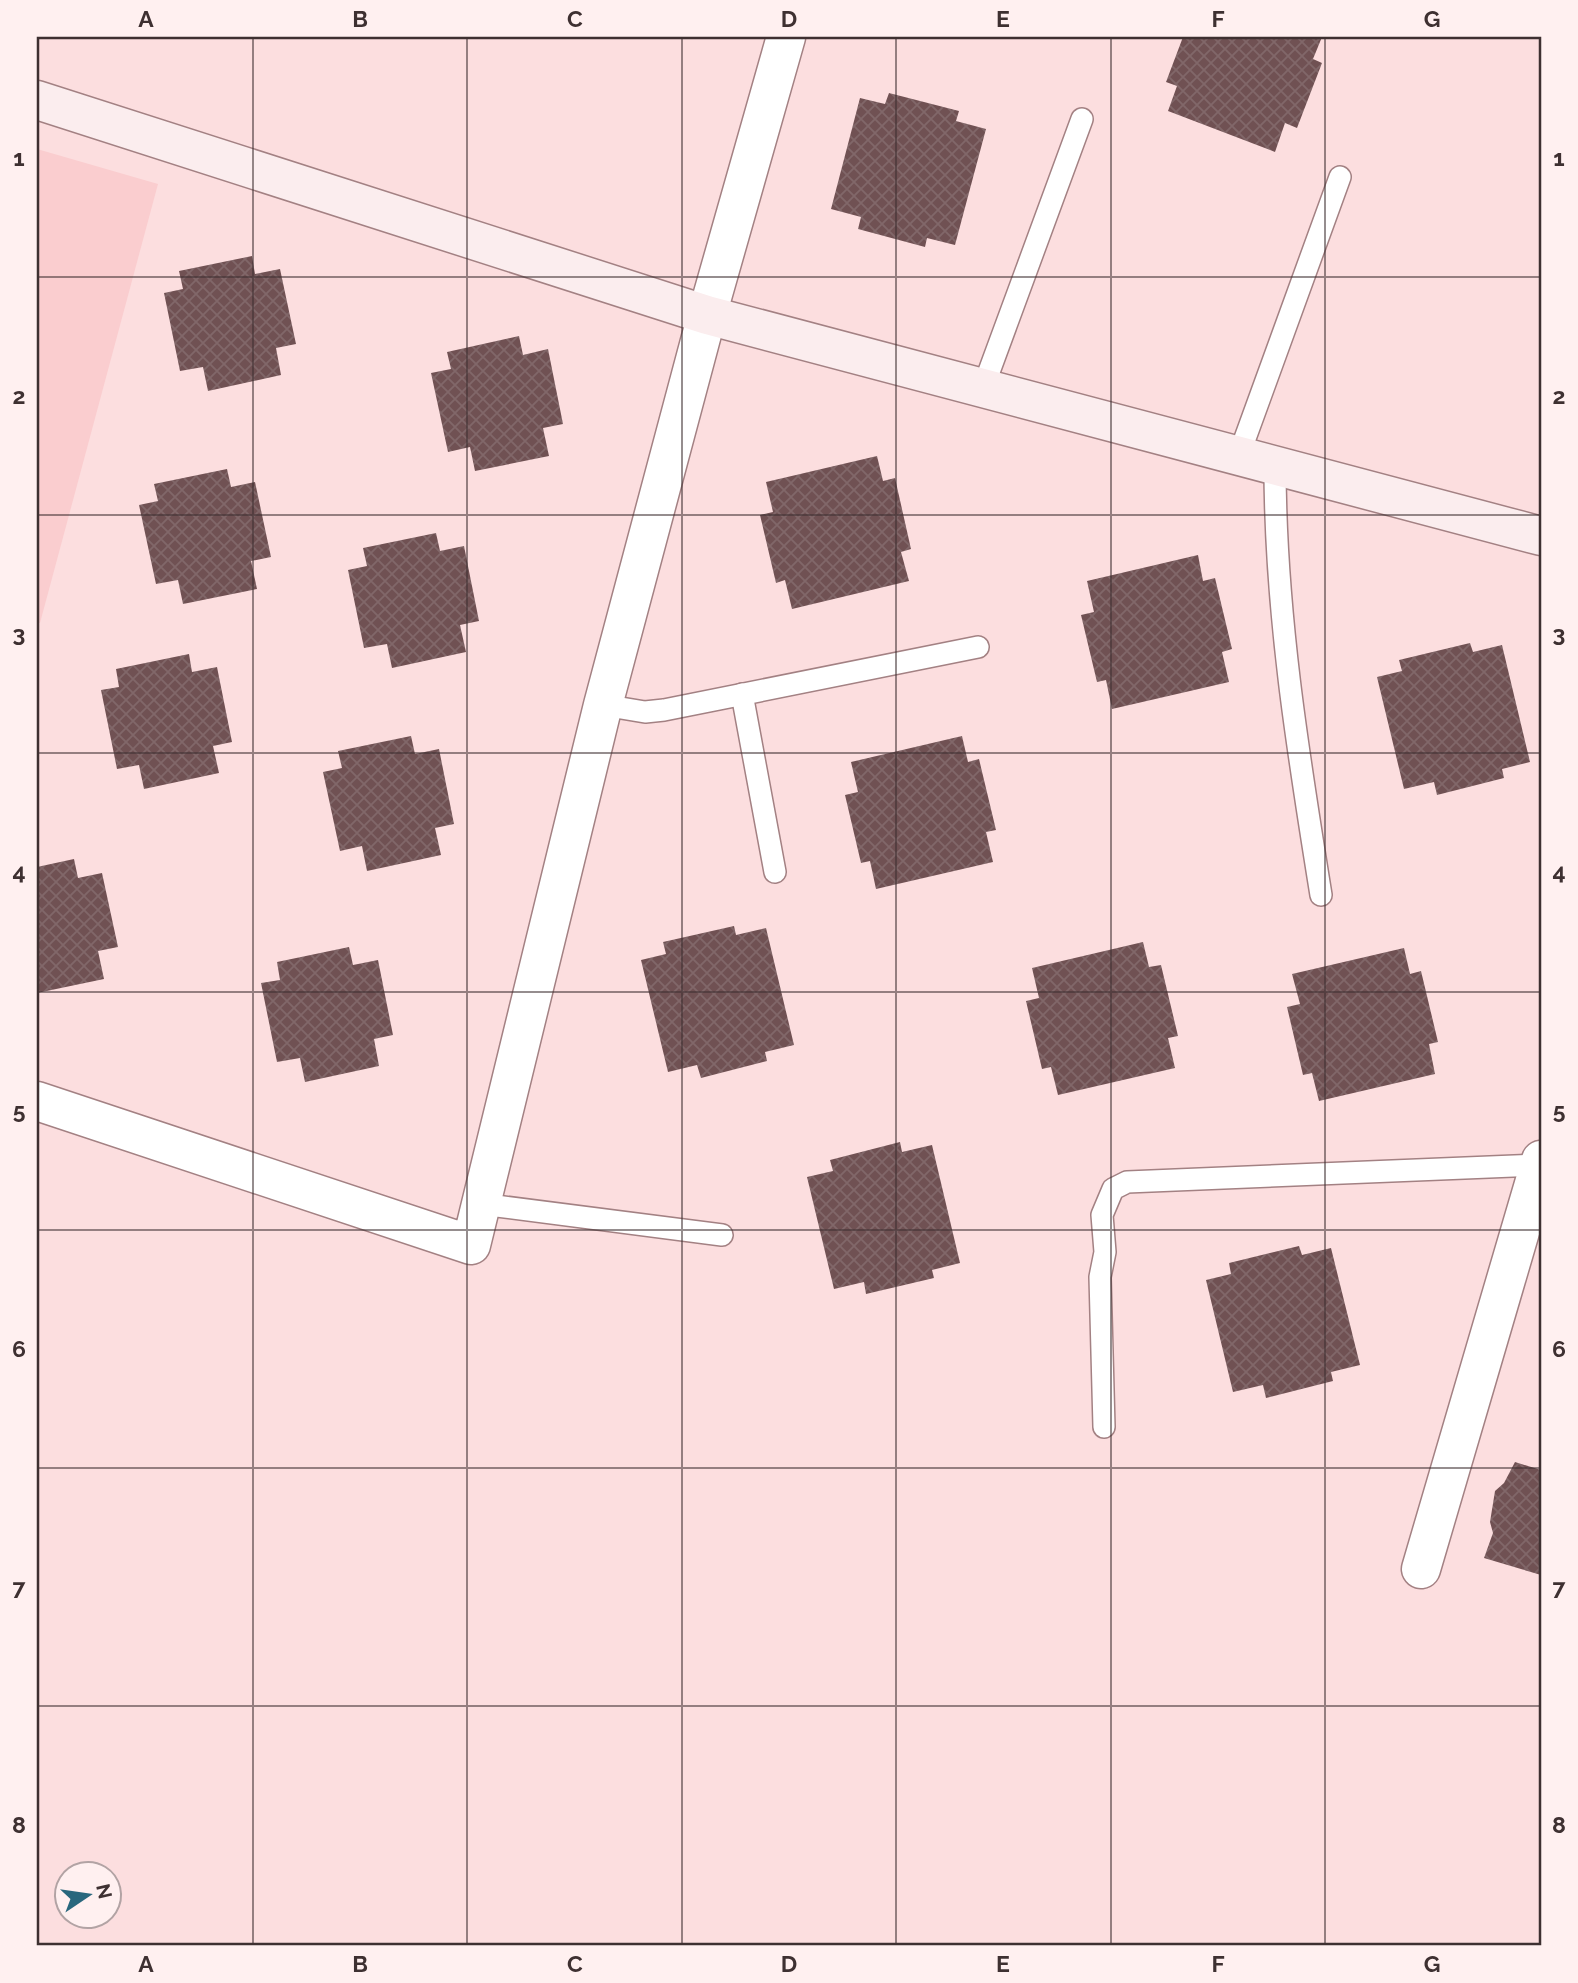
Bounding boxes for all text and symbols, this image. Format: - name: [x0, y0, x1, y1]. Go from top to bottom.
- text: A: [138, 5, 154, 32]
- text: B: [352, 5, 368, 32]
- text: C: [567, 5, 583, 32]
- text: D: [781, 5, 797, 32]
- text: E: [996, 5, 1010, 32]
- text: F: [1211, 5, 1225, 32]
- text: G: [1424, 5, 1440, 32]
- text: 1: [13, 144, 25, 171]
- text: 1: [1553, 144, 1565, 171]
- text: 2: [13, 382, 25, 409]
- text: 2: [1553, 382, 1565, 409]
- text: 3: [13, 620, 25, 647]
- text: 3: [1553, 620, 1565, 647]
- text: 4: [12, 858, 26, 885]
- text: 4: [1552, 858, 1566, 885]
- text: 5: [13, 1097, 26, 1124]
- text: 5: [1553, 1097, 1566, 1124]
- text: 6: [12, 1335, 26, 1362]
- text: 6: [1552, 1335, 1566, 1362]
- text: 7: [13, 1573, 26, 1600]
- text: 7: [1553, 1573, 1566, 1600]
- text: 8: [12, 1811, 26, 1838]
- text: 8: [1552, 1811, 1566, 1838]
- north arrow: [52, 1860, 122, 1930]
- text: N: [92, 1882, 117, 1901]
- text: A: [138, 1950, 154, 1977]
- text: B: [352, 1950, 368, 1977]
- text: C: [567, 1950, 583, 1977]
- text: D: [781, 1950, 797, 1977]
- text: E: [996, 1950, 1010, 1977]
- text: F: [1211, 1950, 1225, 1977]
- text: G: [1424, 1950, 1440, 1977]

